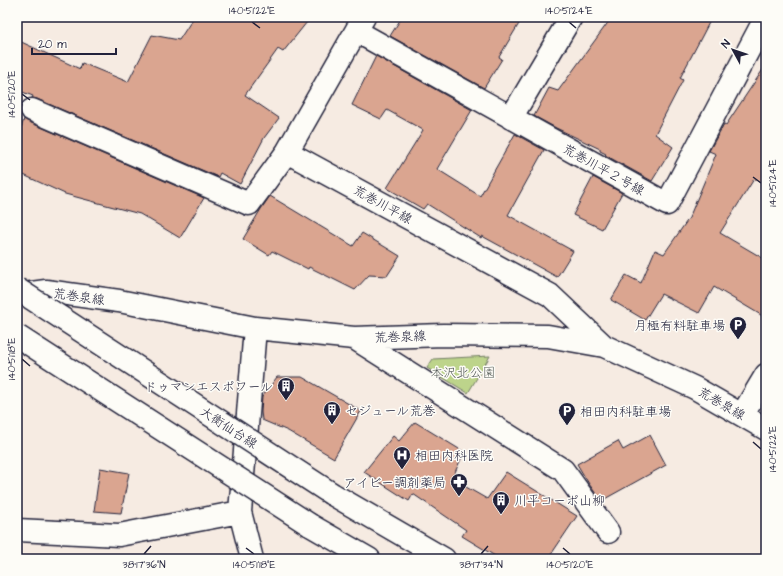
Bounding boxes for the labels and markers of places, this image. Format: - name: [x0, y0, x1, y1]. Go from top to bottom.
- parking icon: 月極有料駐車場: [728, 315, 748, 340]
- place label: 月極有料駐車場: [634, 317, 725, 335]
- building icon: ドゥマンエスポワール: [276, 376, 296, 401]
- place label: ドゥマンエスポワール: [144, 378, 273, 396]
- building icon: セジュール荒巻: [322, 400, 342, 425]
- parking icon: 相田内科駐車場: [557, 401, 577, 426]
- place label: セジュール荒巻: [345, 402, 435, 420]
- place label: 相田内科駐車場: [580, 403, 671, 421]
- hospital icon: 相田内科医院: [392, 445, 412, 470]
- place label: 相田内科医院: [415, 447, 493, 465]
- pharmacy icon: アイビー調剤薬局: [449, 472, 469, 497]
- place label: アイビー調剤薬局: [343, 474, 446, 492]
- building icon: 川平コーポ山柳: [491, 490, 511, 515]
- place label: 川平コーポ山柳: [514, 492, 605, 510]

